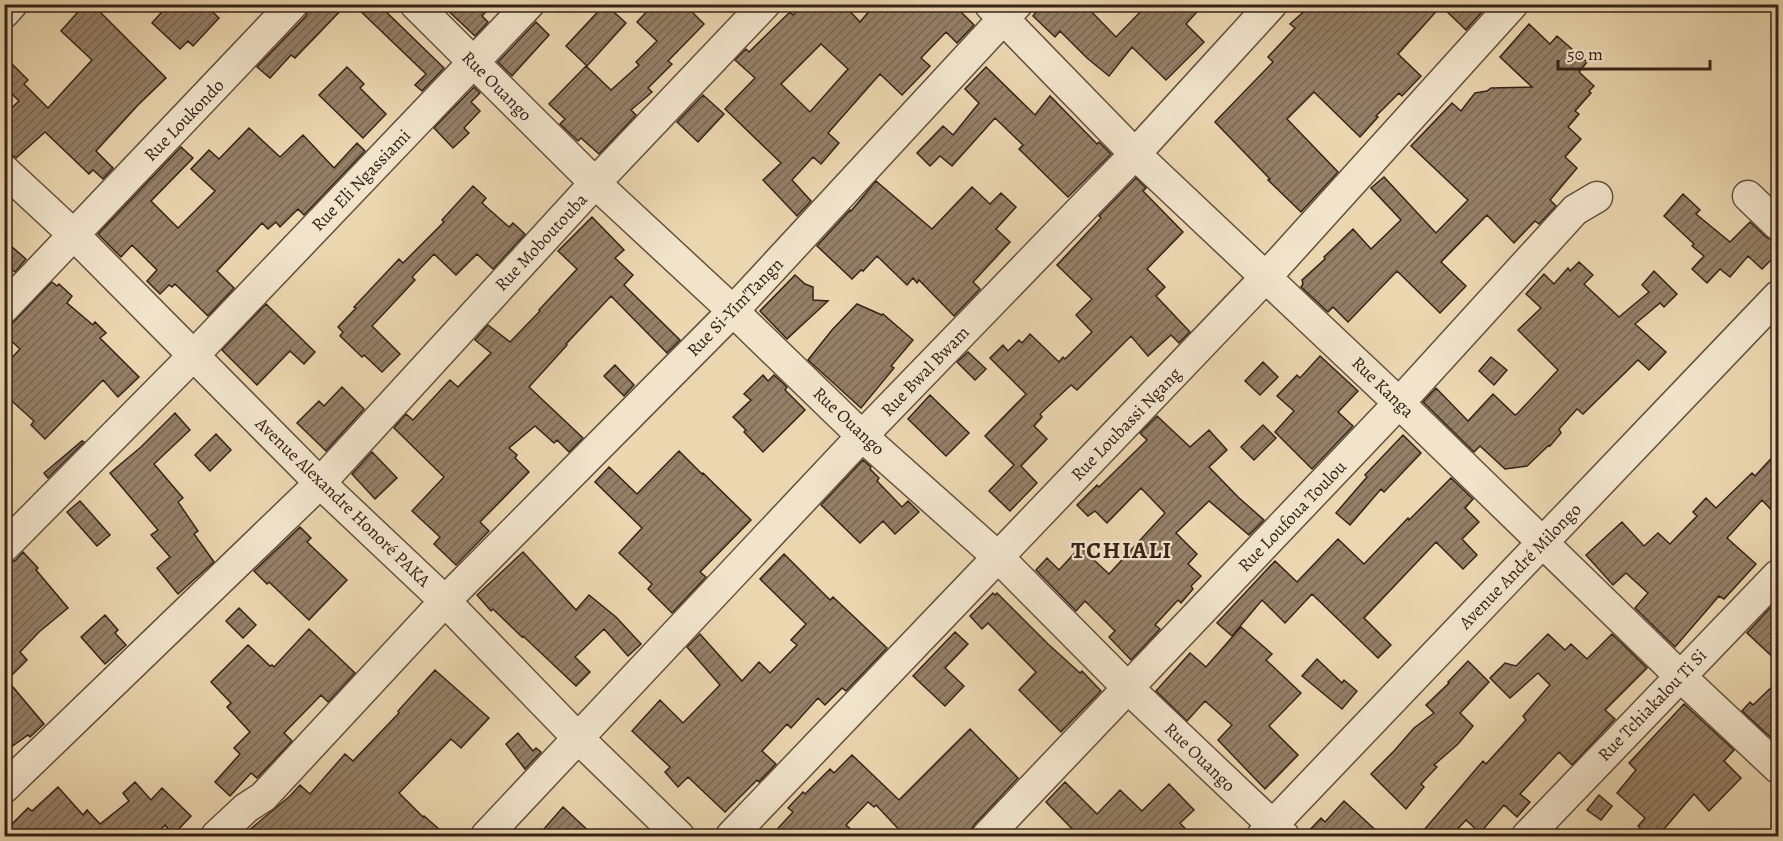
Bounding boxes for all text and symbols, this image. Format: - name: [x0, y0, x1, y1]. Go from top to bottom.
- scale bar: [1558, 33, 1710, 71]
- text: 50 m: [1567, 42, 1603, 66]
- street label: Rue Ouango: [457, 46, 537, 126]
- street label: Rue Loukondo: [139, 74, 229, 166]
- street label: Rue Eli Ngassiami: [306, 124, 416, 236]
- street label: Rue Moboutouba: [489, 187, 593, 296]
- street label: Rue Si-Yim'Tangn: [682, 252, 788, 362]
- street label: Rue Bwal Bwam: [876, 320, 974, 422]
- street label: Rue Kanga: [1346, 351, 1420, 423]
- street label: Rue Loubassi Ngang: [1066, 362, 1186, 486]
- street label: Rue Ouango: [808, 381, 890, 461]
- street label: Avenue Alexandre Honoré PAKA: [250, 411, 436, 592]
- street label: Rue Loufoua Toulou: [1232, 455, 1352, 577]
- street label: Avenue André Milongo: [1453, 498, 1586, 635]
- district label: TCHIALI: [1071, 534, 1173, 566]
- street label: Rue Tchiakalou Ti Si: [1592, 644, 1712, 766]
- street label: Rue Ouango: [1159, 717, 1241, 797]

